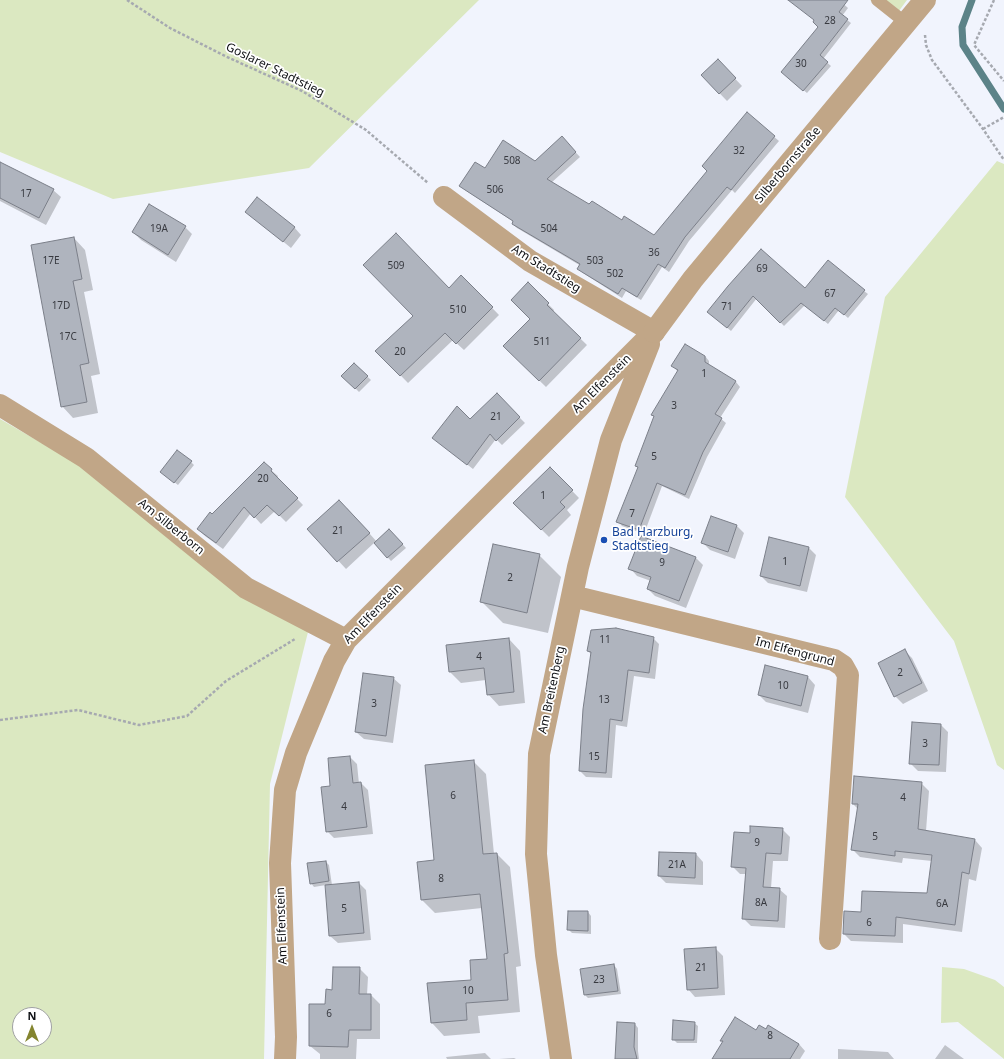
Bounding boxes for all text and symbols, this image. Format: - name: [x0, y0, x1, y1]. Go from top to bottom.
- house number: 28: [824, 15, 836, 27]
- street label: Goslarer Stadtstieg: [223, 40, 327, 100]
- house number: 30: [795, 58, 807, 70]
- street label: Silberbornstraße: [752, 124, 824, 206]
- house number: 32: [733, 145, 745, 157]
- house number: 508: [503, 155, 521, 167]
- house number: 506: [486, 184, 504, 196]
- house number: 17: [20, 188, 32, 200]
- house number: 19A: [150, 223, 168, 235]
- house number: 504: [540, 223, 558, 235]
- street label: Am Stadtstieg: [509, 242, 583, 296]
- house number: 36: [648, 247, 660, 259]
- house number: 17E: [43, 255, 59, 267]
- house number: 503: [586, 255, 604, 267]
- house number: 509: [387, 260, 405, 272]
- house number: 69: [756, 263, 768, 275]
- house number: 502: [606, 268, 624, 280]
- house number: 67: [824, 288, 836, 300]
- house number: 17D: [52, 300, 70, 312]
- house number: 71: [721, 301, 733, 313]
- house number: 510: [449, 304, 467, 316]
- house number: 17C: [59, 331, 77, 343]
- house number: 511: [533, 336, 551, 348]
- house number: 20: [394, 346, 406, 358]
- street label: Am Elfenstein: [570, 352, 634, 416]
- house number: 1: [701, 368, 707, 380]
- house number: 3: [671, 400, 677, 412]
- house number: 21: [490, 411, 502, 423]
- house number: 5: [651, 451, 657, 463]
- house number: 20: [257, 473, 269, 485]
- house number: 1: [540, 490, 546, 502]
- street label: Am Silberborn: [135, 496, 207, 558]
- house number: 7: [629, 508, 635, 520]
- house number: 21: [332, 525, 344, 537]
- place label: Bad Harzburg, Stadtstieg: [612, 526, 693, 554]
- marker: Bad Harzburg, Stadtstieg: [599, 535, 609, 545]
- house number: 1: [782, 556, 788, 568]
- house number: 9: [659, 557, 665, 569]
- house number: 2: [507, 572, 513, 584]
- street label: Am Elfenstein: [341, 581, 405, 647]
- house number: 11: [599, 634, 611, 646]
- street label: Im Elfengrund: [754, 635, 836, 669]
- street label: Am Breitenberg: [536, 645, 568, 735]
- house number: 4: [476, 651, 482, 663]
- house number: 2: [897, 667, 903, 679]
- house number: 10: [777, 680, 789, 692]
- house number: 13: [598, 694, 610, 706]
- house number: 3: [371, 698, 377, 710]
- house number: 3: [922, 738, 928, 750]
- house number: 15: [588, 751, 600, 763]
- house number: 6: [450, 790, 456, 802]
- house number: 4: [900, 792, 906, 804]
- house number: 4: [341, 801, 347, 813]
- house number: 5: [872, 831, 878, 843]
- house number: 9: [754, 837, 760, 849]
- house number: 21A: [668, 859, 686, 871]
- house number: 8: [438, 873, 444, 885]
- street label: Am Elfenstein: [273, 887, 291, 965]
- house number: 8A: [755, 897, 767, 909]
- house number: 6A: [936, 898, 948, 910]
- house number: 5: [341, 903, 347, 915]
- house number: 6: [866, 917, 872, 929]
- house number: 21: [695, 962, 707, 974]
- house number: 23: [593, 974, 605, 986]
- house number: 10: [462, 985, 474, 997]
- north arrow: [12, 1007, 52, 1047]
- text: N: [28, 1008, 36, 1023]
- house number: 6: [326, 1008, 332, 1020]
- house number: 8: [767, 1030, 773, 1042]

